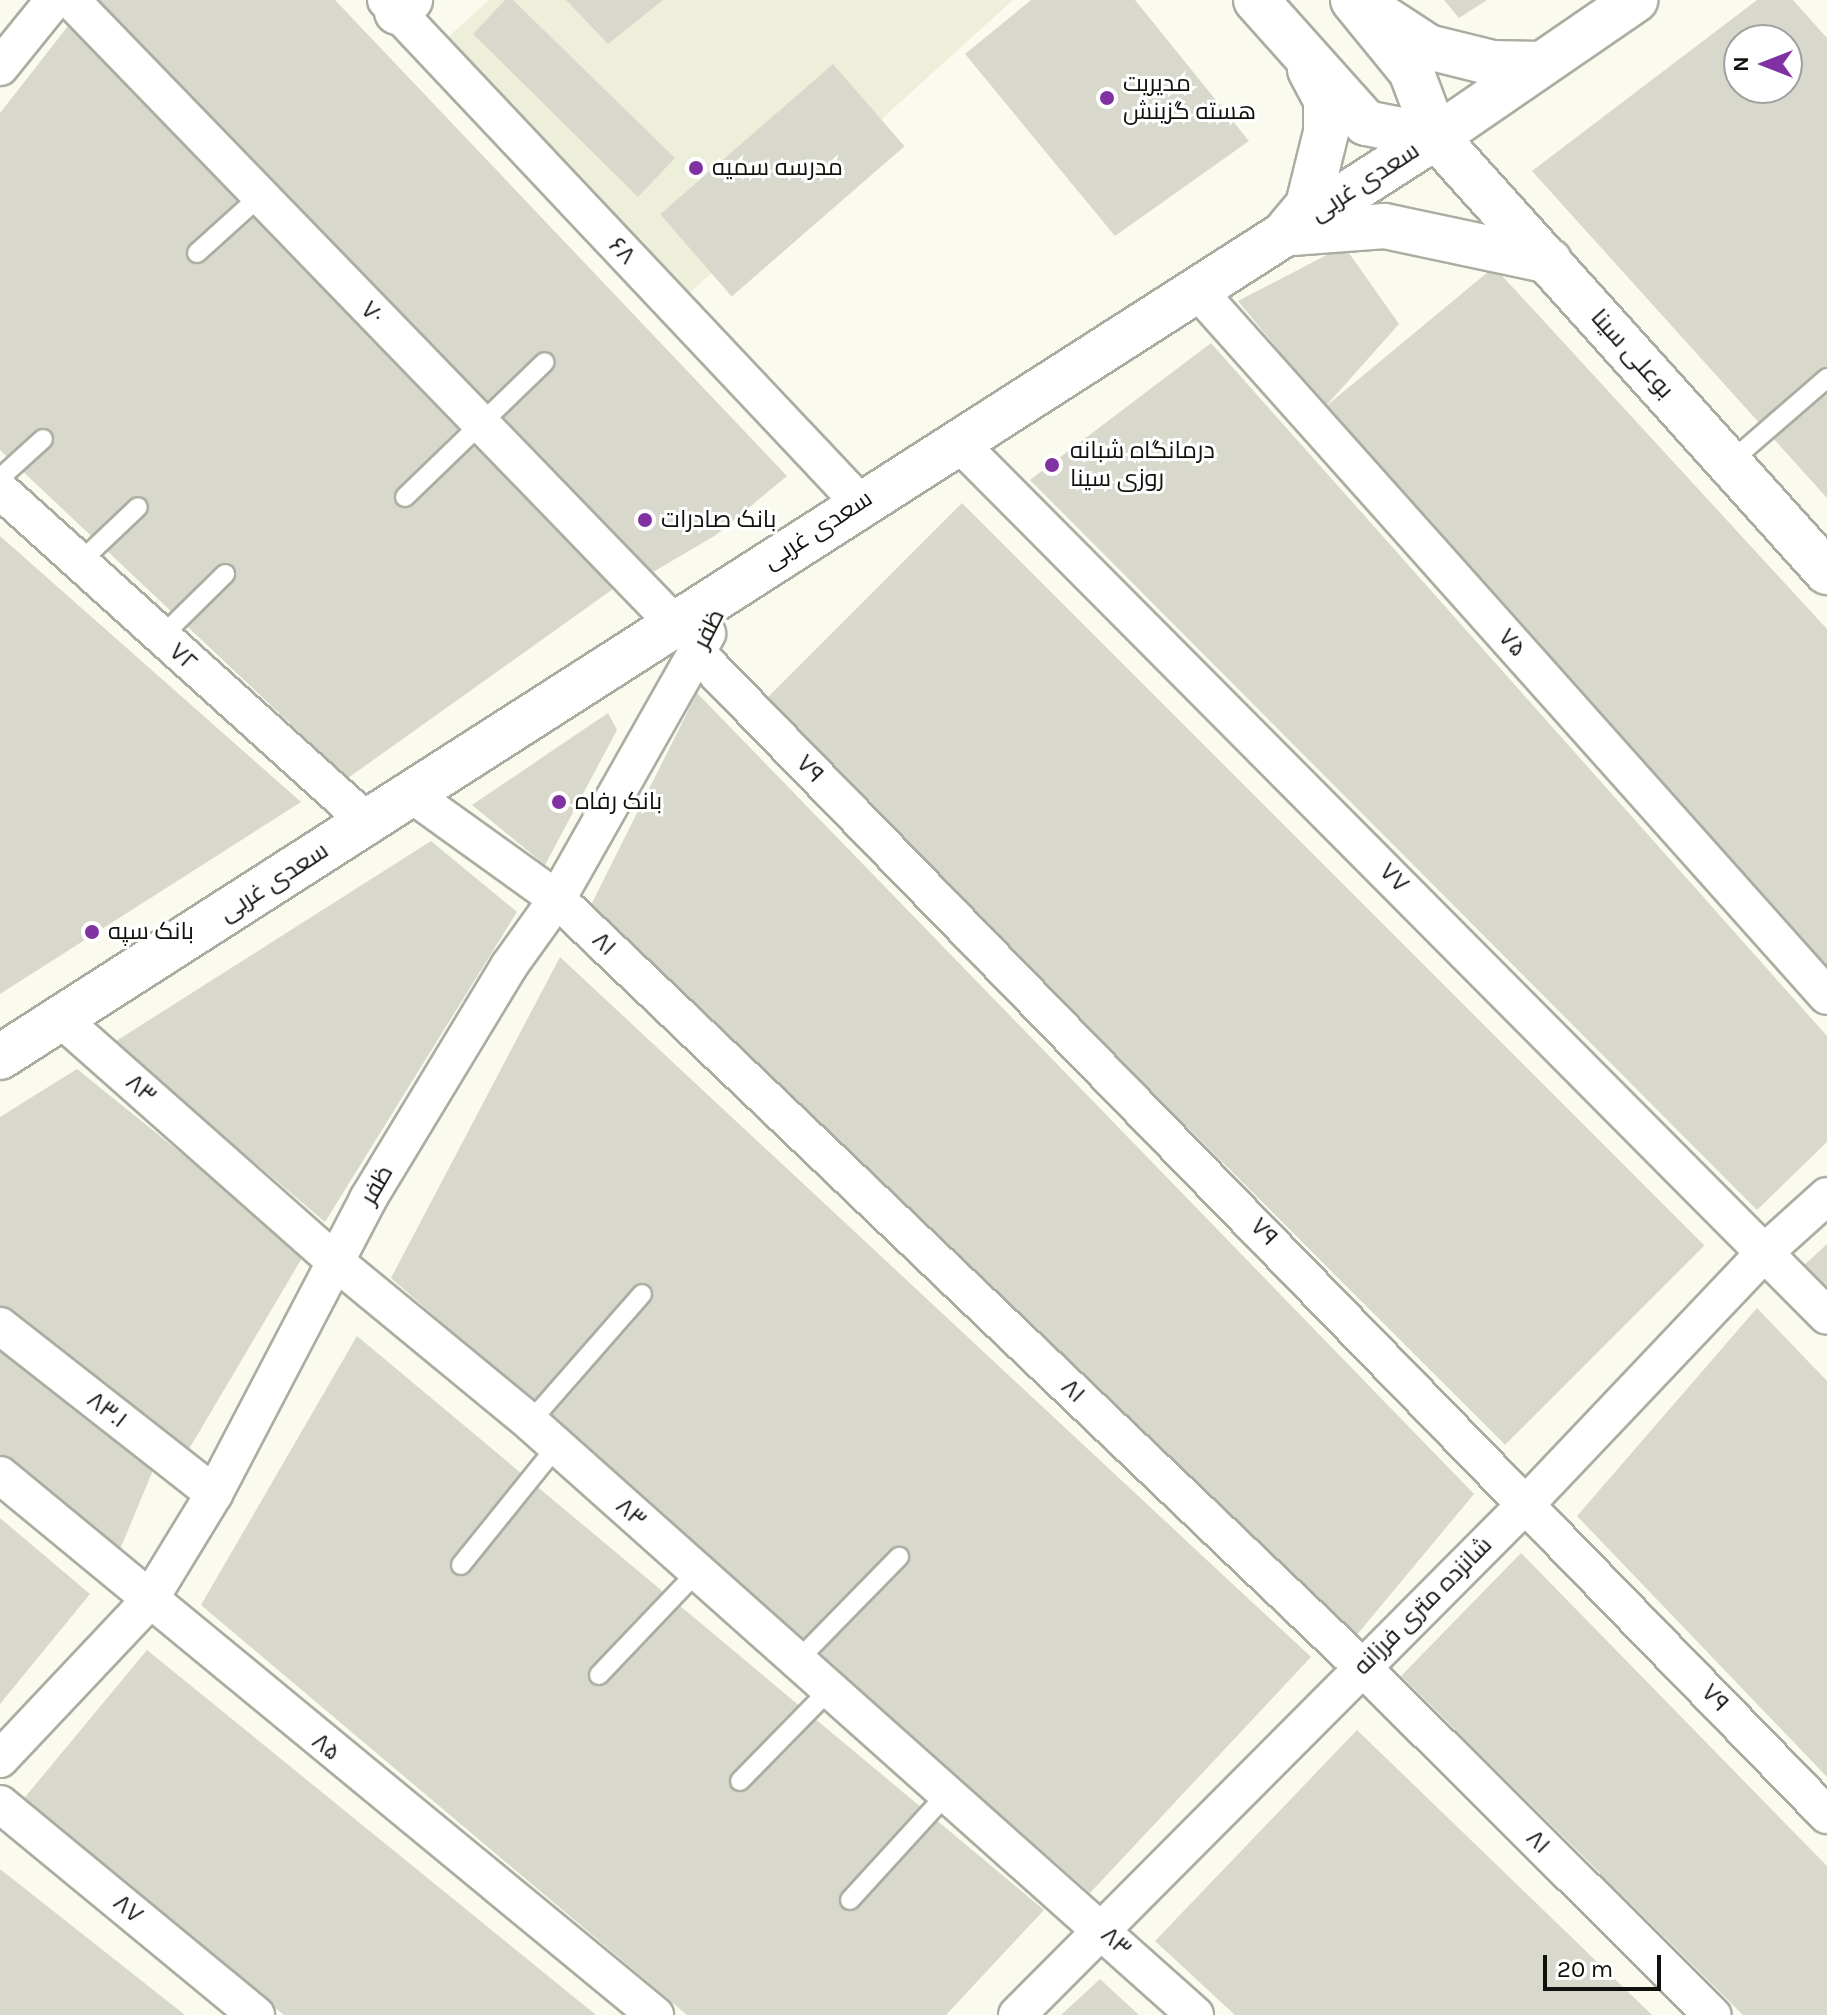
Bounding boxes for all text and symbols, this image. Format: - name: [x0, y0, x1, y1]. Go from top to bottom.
- north arrow: [1723, 24, 1803, 104]
- text: N: [1728, 56, 1754, 72]
- place label: مدیریت هسته گزینش: [1123, 70, 1256, 126]
- marker: مدیریت هسته گزینش: [1098, 89, 1116, 107]
- street label: سعدی غربی: [1305, 136, 1425, 228]
- place label: مدرسه سمیه: [712, 154, 843, 182]
- marker: مدرسه سمیه: [687, 159, 705, 177]
- street label: ۶۸: [602, 232, 642, 270]
- street label: ۷۰: [354, 295, 390, 331]
- street label: بوعلی سینا: [1585, 304, 1679, 404]
- place label: درمانگاه شبانه روزی سینا: [1070, 437, 1215, 493]
- marker: درمانگاه شبانه روزی سینا: [1041, 454, 1063, 476]
- street label: سعدی غربی: [758, 484, 878, 576]
- place label: بانک صادرات: [661, 506, 776, 534]
- marker: بانک صادرات: [636, 511, 654, 529]
- street label: ظفر: [687, 604, 731, 654]
- street label: ۷۵: [1492, 623, 1532, 663]
- street label: ۷۲: [163, 637, 203, 677]
- street label: ۷۹: [790, 749, 830, 789]
- place label: بانک رفاه: [575, 788, 662, 816]
- marker: بانک رفاه: [550, 793, 568, 811]
- street label: سعدی غربی: [214, 836, 334, 928]
- street label: ۷۷: [1373, 857, 1415, 899]
- place label: بانک سپه: [108, 918, 194, 946]
- marker: بانک سپه: [83, 923, 101, 941]
- street label: ۸۱: [586, 926, 622, 962]
- street label: ۸۳: [120, 1068, 162, 1110]
- street label: ظفر: [354, 1160, 400, 1210]
- street label: ۷۹: [1244, 1212, 1284, 1252]
- street label: ۸۱: [1055, 1373, 1091, 1409]
- street label: ۸۳.۱: [81, 1385, 133, 1435]
- street label: ۸۳: [610, 1492, 652, 1534]
- street label: شانزده متری فرزانه: [1348, 1531, 1498, 1681]
- street label: ۷۹: [1695, 1678, 1735, 1718]
- street label: ۸۵: [306, 1727, 346, 1767]
- street label: ۸۱: [1520, 1824, 1556, 1860]
- street label: ۸۷: [107, 1888, 149, 1930]
- street label: ۸۳: [1095, 1921, 1137, 1963]
- scale bar: [1547, 1939, 1665, 1989]
- text: 20 m: [1557, 1955, 1613, 1983]

